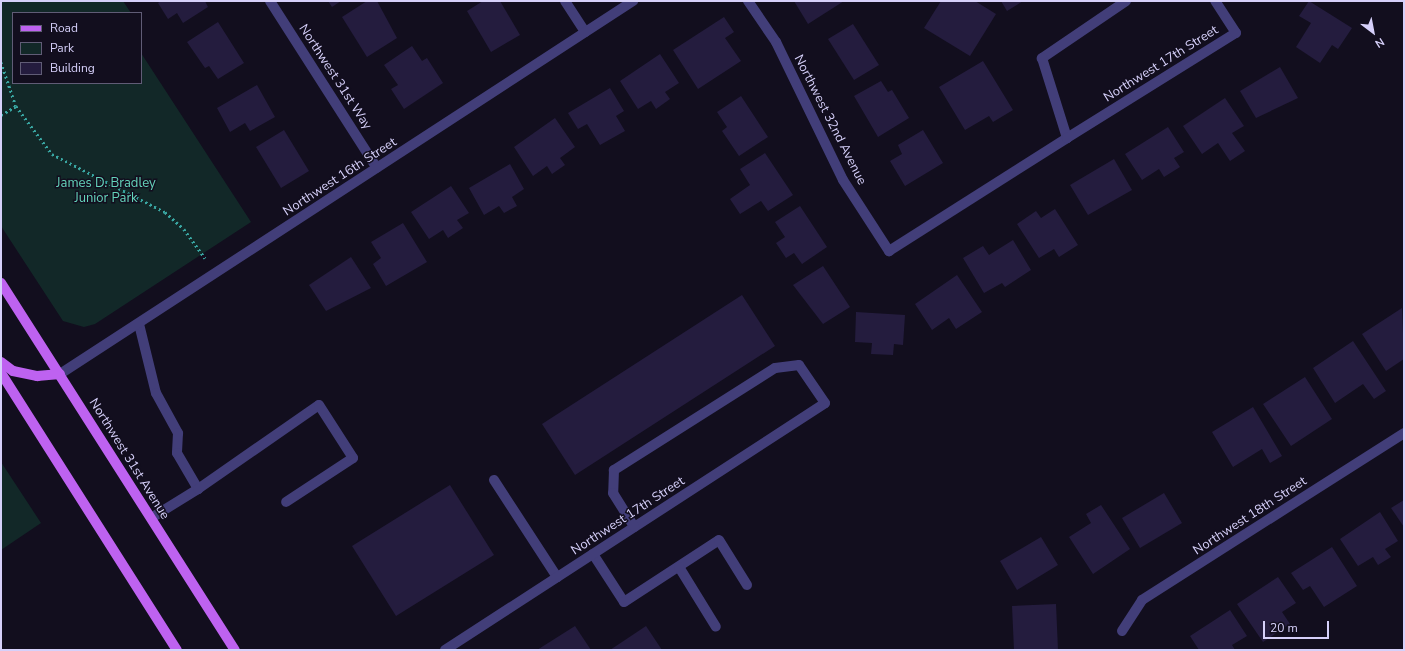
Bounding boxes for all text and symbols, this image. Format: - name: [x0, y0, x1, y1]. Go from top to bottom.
- legend: [12, 12, 142, 84]
- north arrow: [1353, 12, 1393, 52]
- text: Road: [50, 20, 78, 36]
- street label: Northwest 31st Way: [295, 21, 375, 133]
- street label: Northwest 17th Street: [1101, 22, 1221, 106]
- text: N: [1372, 34, 1387, 51]
- text: Park: [50, 40, 74, 56]
- street label: Northwest 32nd Avenue: [790, 52, 870, 188]
- text: Building: [50, 60, 95, 76]
- street label: Northwest 16th Street: [280, 135, 400, 219]
- park label: James D. Bradley Junior Park: [56, 176, 156, 207]
- street label: Northwest 31st Avenue: [85, 396, 173, 522]
- street label: Northwest 17th Street: [568, 474, 688, 558]
- street label: Northwest 18th Street: [1190, 474, 1310, 558]
- scale bar: [1265, 613, 1331, 639]
- text: 20 m: [1270, 620, 1298, 636]

